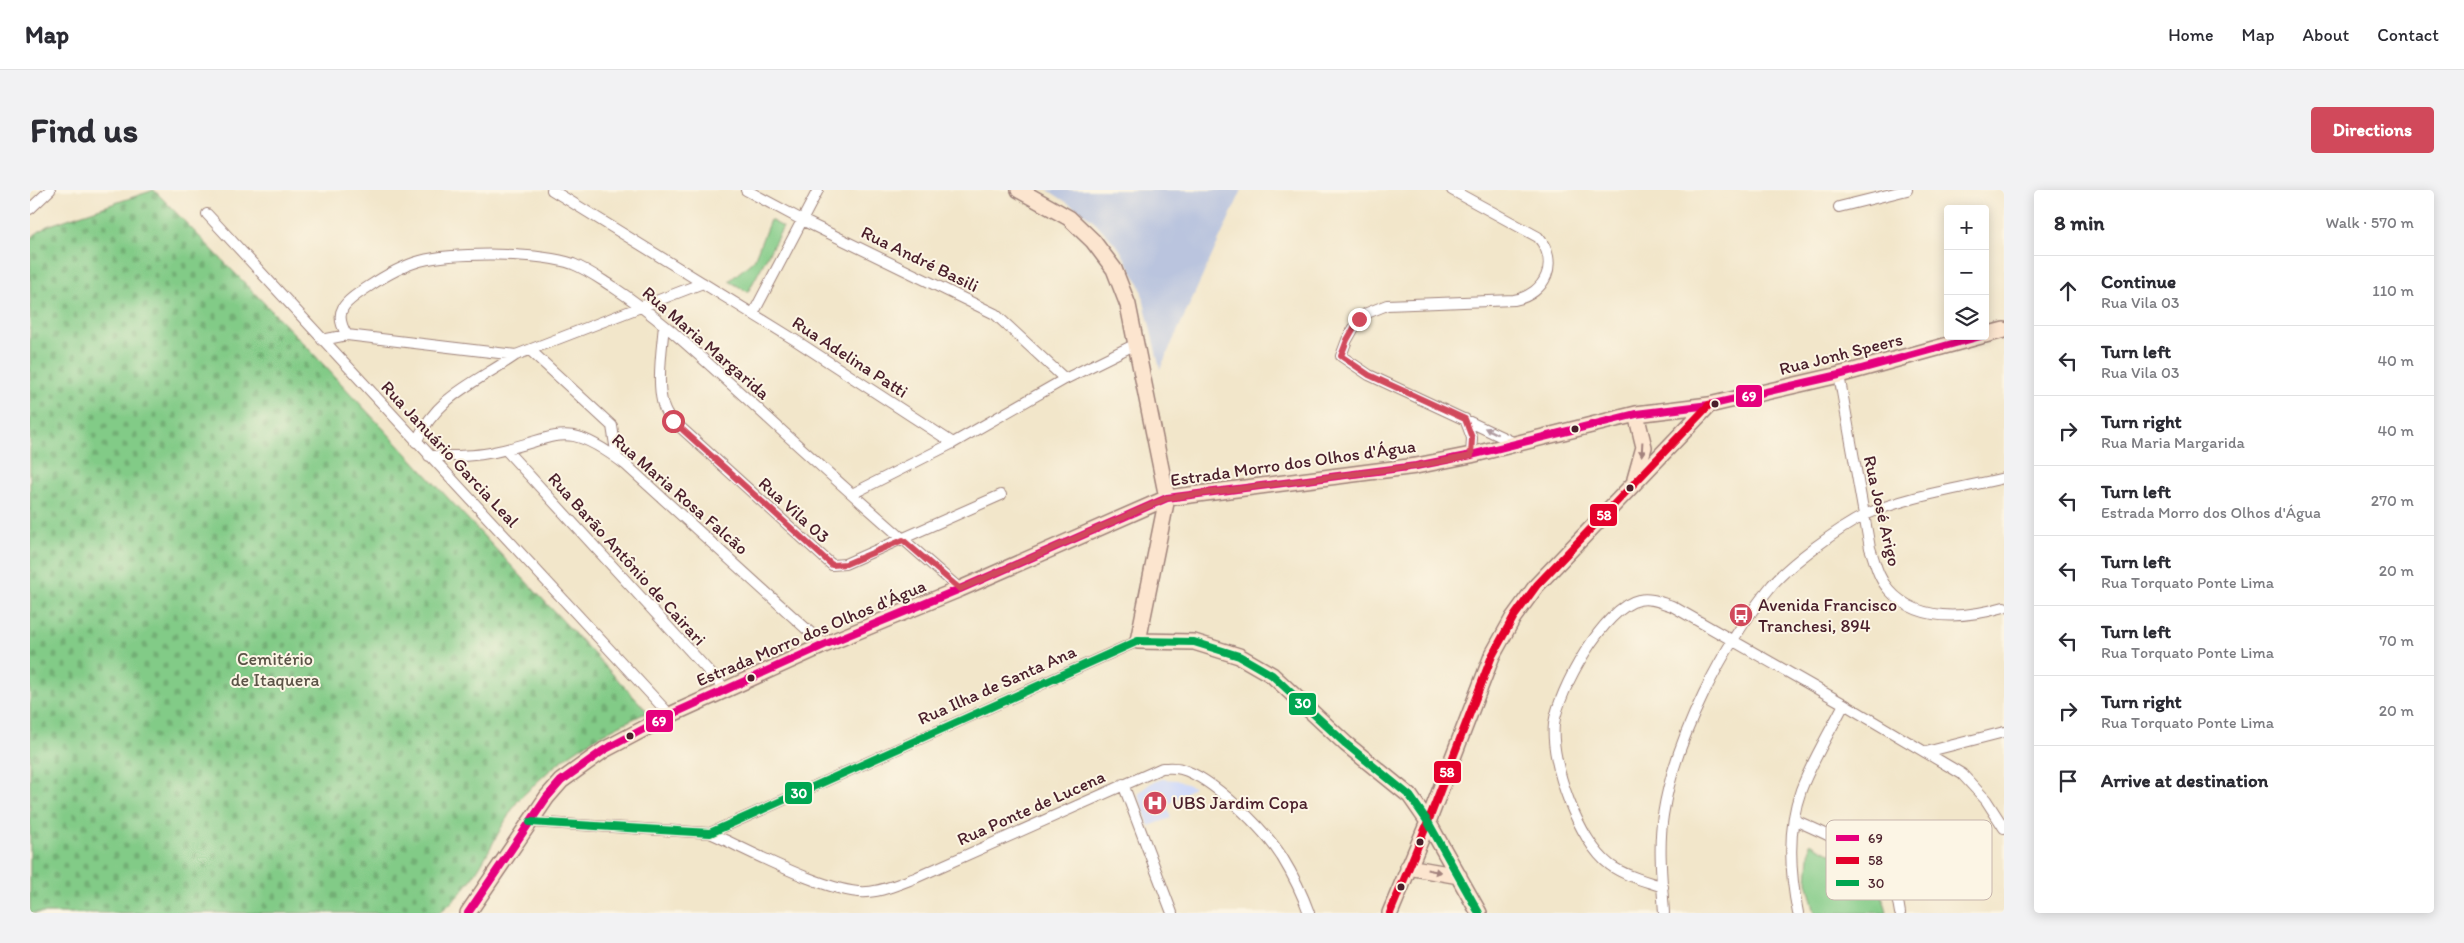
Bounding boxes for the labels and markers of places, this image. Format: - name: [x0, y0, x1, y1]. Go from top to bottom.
- unlabelled marker: [1710, 399, 1720, 409]
- unlabelled marker: [1570, 424, 1580, 434]
- unlabelled marker: [1625, 483, 1635, 493]
- place label: Avenida Francisco Tranchesi, 894: [1758, 594, 1897, 637]
- bus stop icon: Avenida Francisco Tranchesi, 894: [1728, 602, 1754, 628]
- unlabelled marker: [746, 673, 756, 683]
- unlabelled marker: [625, 731, 635, 741]
- hospital icon: UBS Jardim Copa: [1142, 790, 1168, 816]
- place label: UBS Jardim Copa: [1172, 792, 1309, 814]
- unlabelled marker: [1415, 837, 1425, 847]
- unlabelled marker: [1396, 882, 1406, 892]

